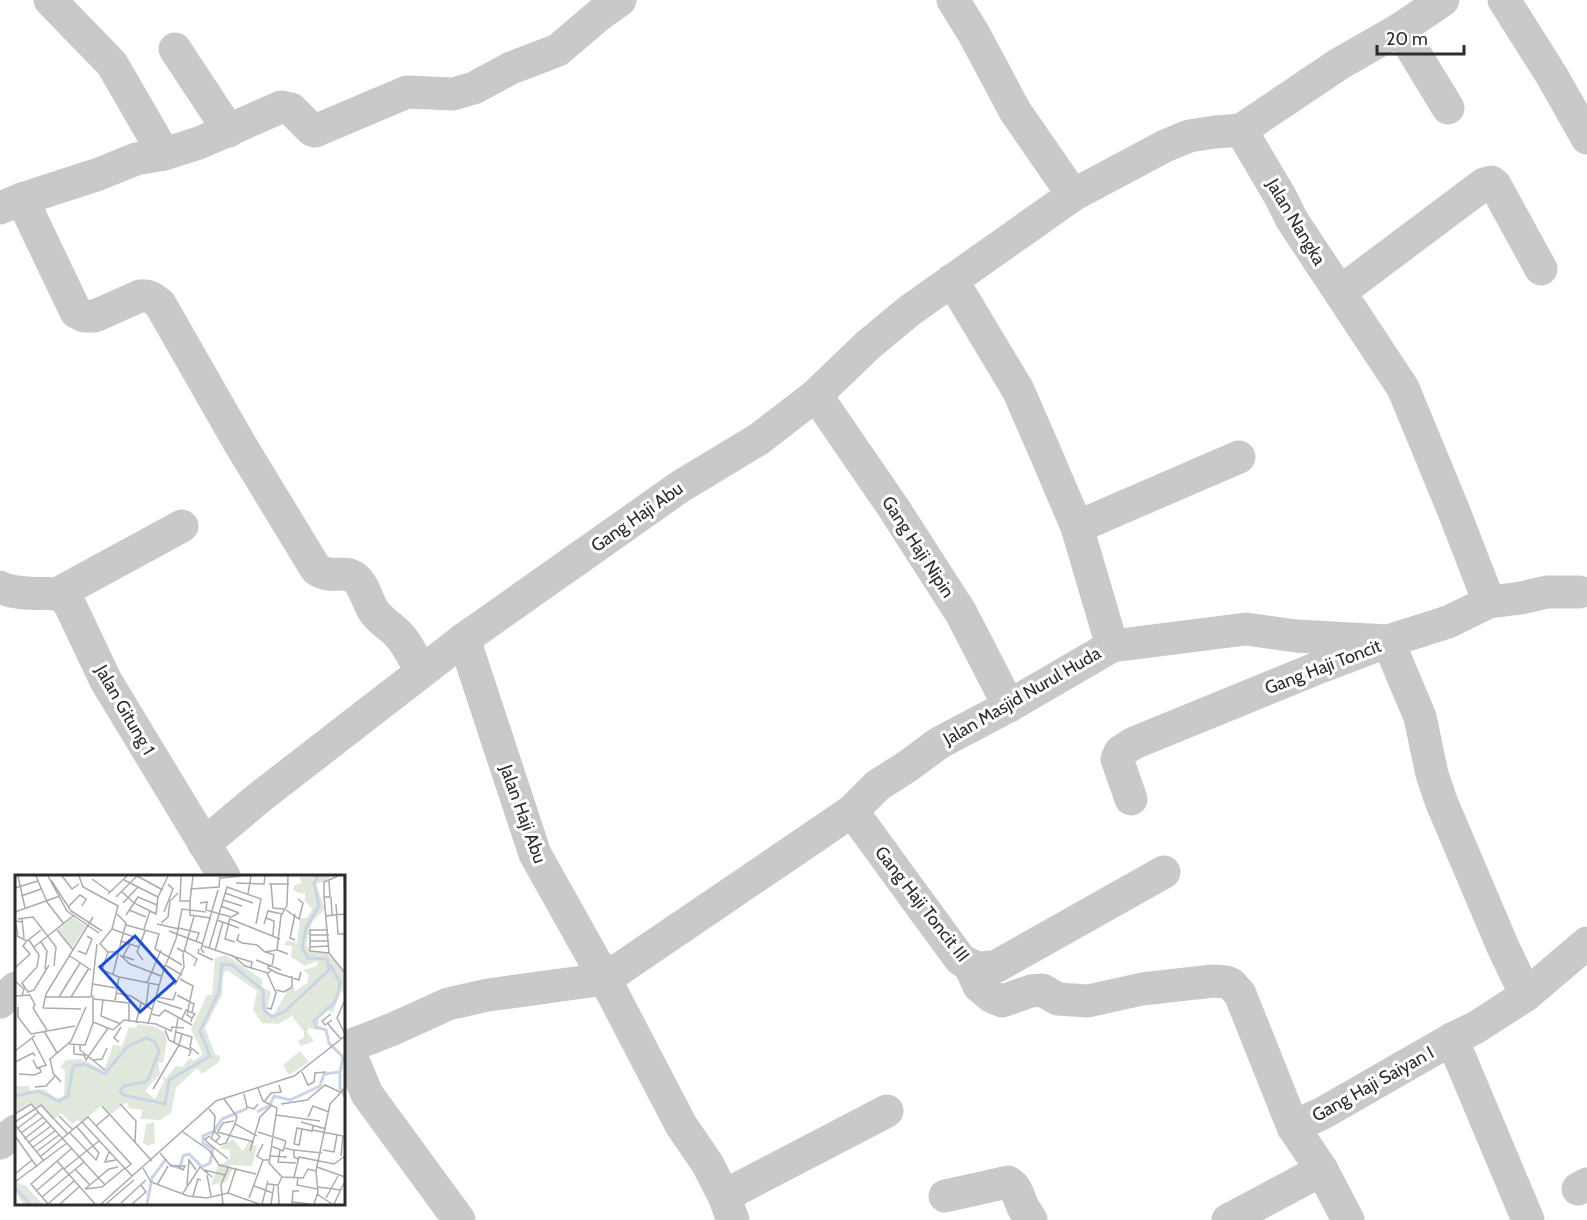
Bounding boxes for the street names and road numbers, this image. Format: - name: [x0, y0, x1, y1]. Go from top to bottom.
- street label: Jalan Nangka: [1261, 174, 1331, 269]
- street label: Gang Haji Abu: [587, 477, 687, 557]
- street label: Gang Haji Nipin: [877, 492, 959, 602]
- street label: Gang Haji Toncit: [1262, 635, 1384, 699]
- street label: Jalan Masjid Nurul Huda: [938, 642, 1105, 751]
- street label: Jalan Gitung 1: [90, 660, 160, 759]
- street label: Jalan Haji Abu: [495, 761, 551, 866]
- street label: Gang Haji Toncit III: [870, 842, 974, 966]
- street label: Gang Haji Saiyan I: [1308, 1041, 1438, 1127]

